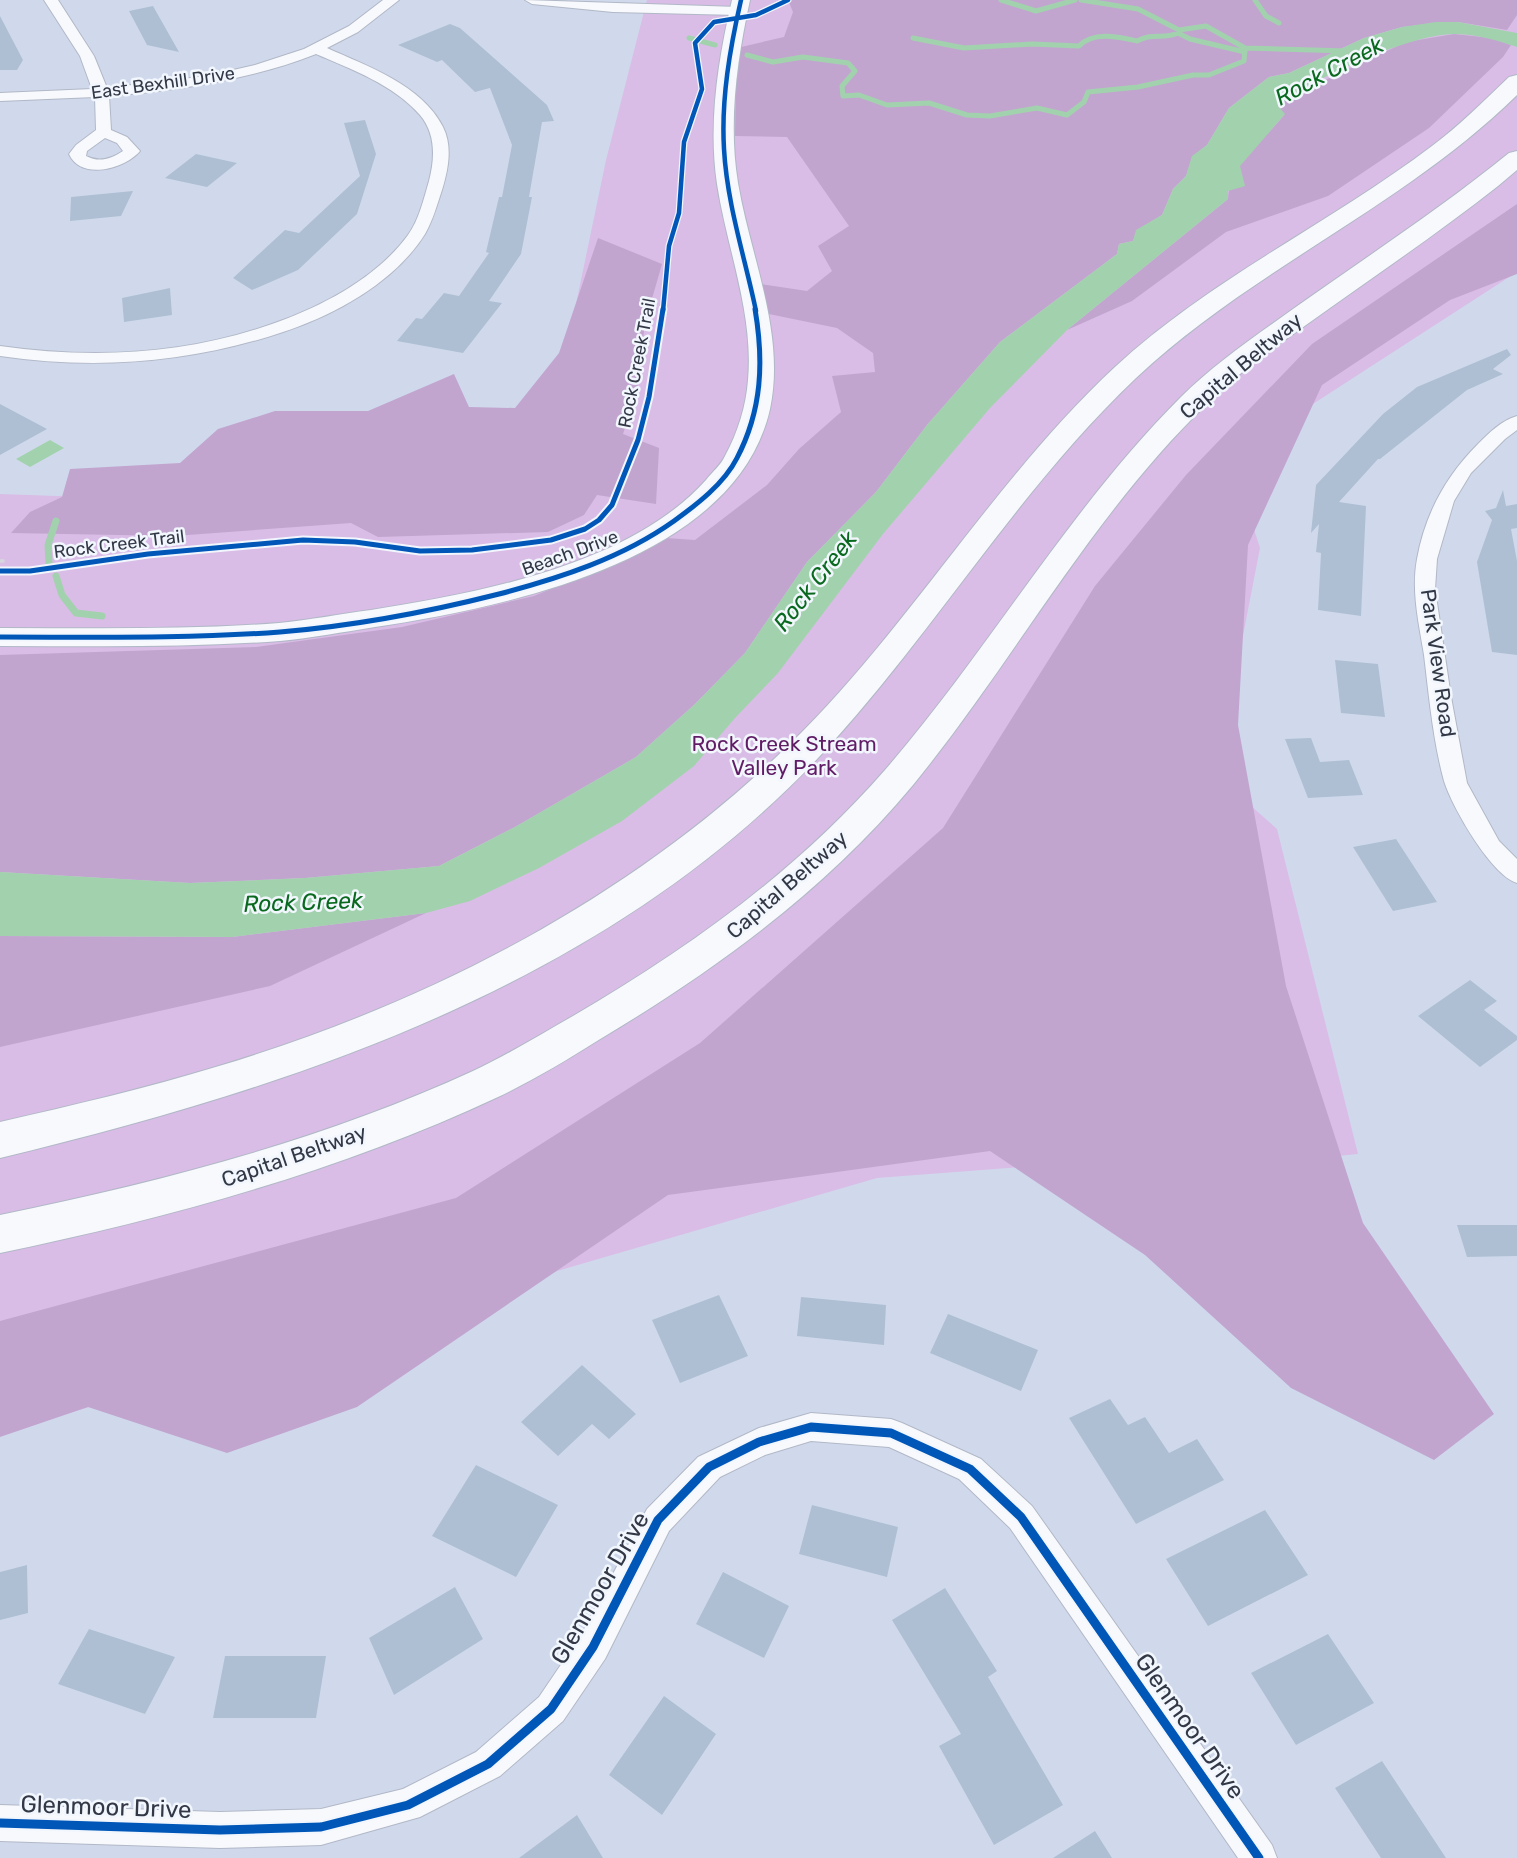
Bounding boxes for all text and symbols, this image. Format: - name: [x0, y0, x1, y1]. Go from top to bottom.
- water label: Rock Creek: [1270, 30, 1389, 111]
- street label: East Bexhill Drive: [90, 62, 236, 104]
- street label: Rock Creek Trail: [614, 296, 660, 430]
- street label: Capital Beltway: [1175, 307, 1307, 424]
- water label: Rock Creek: [767, 524, 864, 637]
- street label: Rock Creek Trail: [52, 525, 186, 563]
- street label: Beach Drive: [519, 525, 621, 581]
- street label: Park View Road: [1416, 587, 1461, 739]
- park label: Rock Creek Stream Valley Park: [691, 731, 877, 780]
- street label: Capital Beltway: [721, 825, 852, 944]
- water label: Rock Creek: [243, 886, 364, 918]
- street label: Capital Beltway: [218, 1119, 370, 1192]
- street label: Glenmoor Drive: [545, 1507, 655, 1669]
- street label: Glenmoor Drive: [1129, 1648, 1251, 1804]
- street label: Glenmoor Drive: [20, 1790, 192, 1824]

